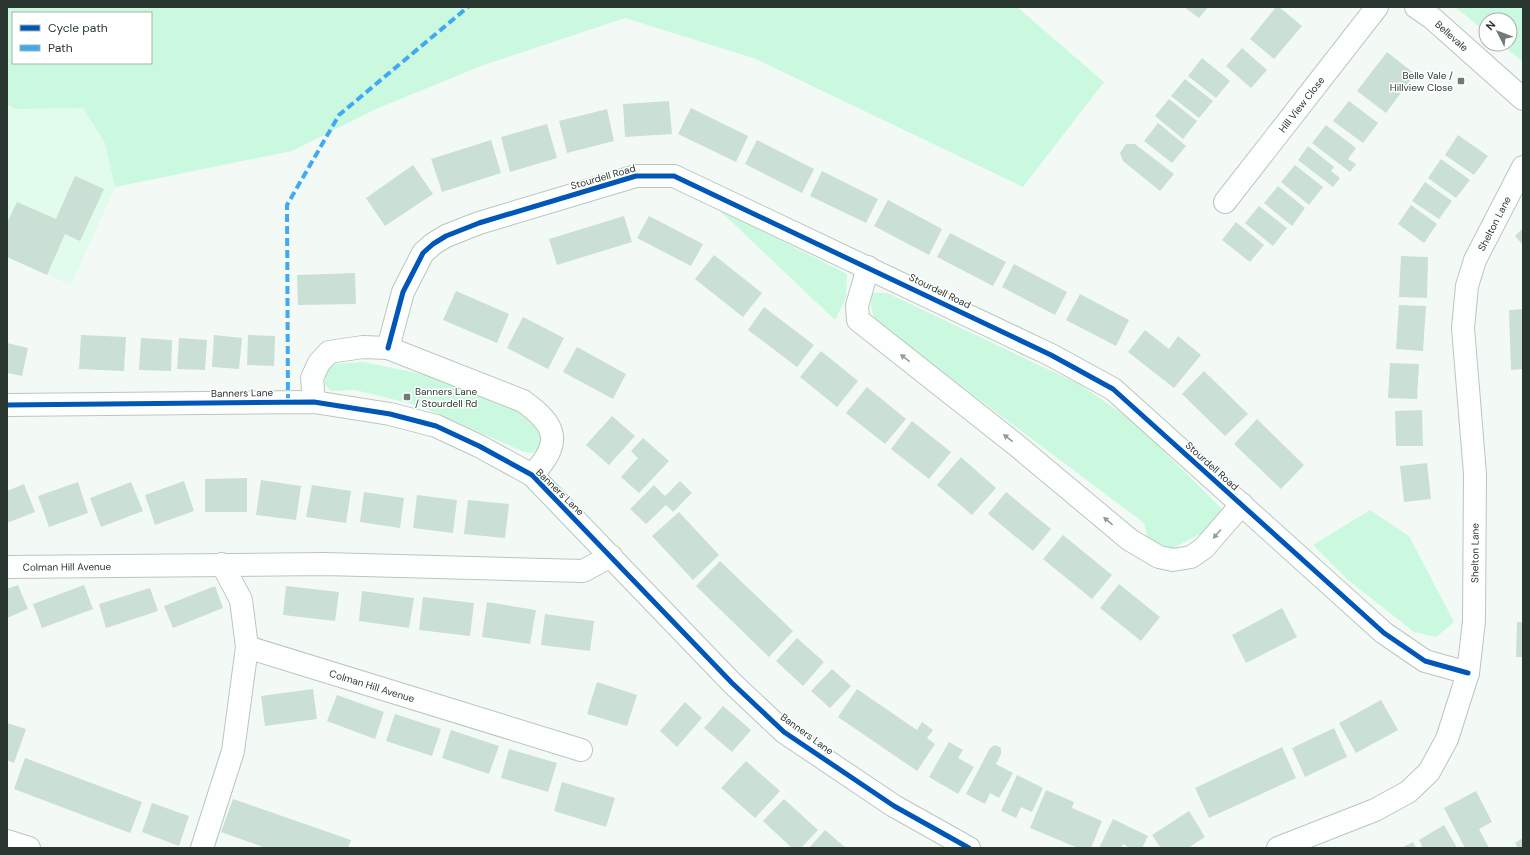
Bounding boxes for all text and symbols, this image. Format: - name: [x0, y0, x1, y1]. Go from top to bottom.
- legend: [12, 12, 152, 64]
- north arrow: [1478, 12, 1518, 52]
- street label: Bellevale: [1433, 17, 1471, 54]
- text: N: [1483, 18, 1498, 33]
- text: Cycle path: [48, 20, 108, 36]
- text: Path: [48, 40, 73, 56]
- place label: Belle Vale / Hillview Close: [1390, 69, 1453, 94]
- street label: Hill View Close: [1275, 73, 1327, 135]
- marker: Belle Vale / Hillview Close: [1456, 76, 1466, 86]
- street label: Stourdell Road: [569, 162, 637, 192]
- street label: Shelton Lane: [1474, 194, 1514, 253]
- street label: Stourdell Road: [907, 270, 973, 312]
- one-way arrow: [900, 354, 911, 363]
- place label: Banners Lane / Stourdell Rd: [415, 385, 477, 410]
- street label: Banners Lane: [211, 386, 273, 400]
- marker: Banners Lane / Stourdell Rd: [402, 392, 412, 402]
- one-way arrow: [1002, 434, 1013, 443]
- street label: Stourdell Road: [1183, 439, 1241, 493]
- street label: Banners Lane: [533, 466, 587, 518]
- one-way arrow: [1102, 517, 1113, 526]
- street label: Shelton Lane: [1468, 523, 1481, 583]
- one-way arrow: [1212, 529, 1221, 539]
- street label: Colman Hill Avenue: [23, 560, 112, 573]
- street label: Colman Hill Avenue: [328, 666, 417, 705]
- street label: Banners Lane: [778, 710, 836, 758]

